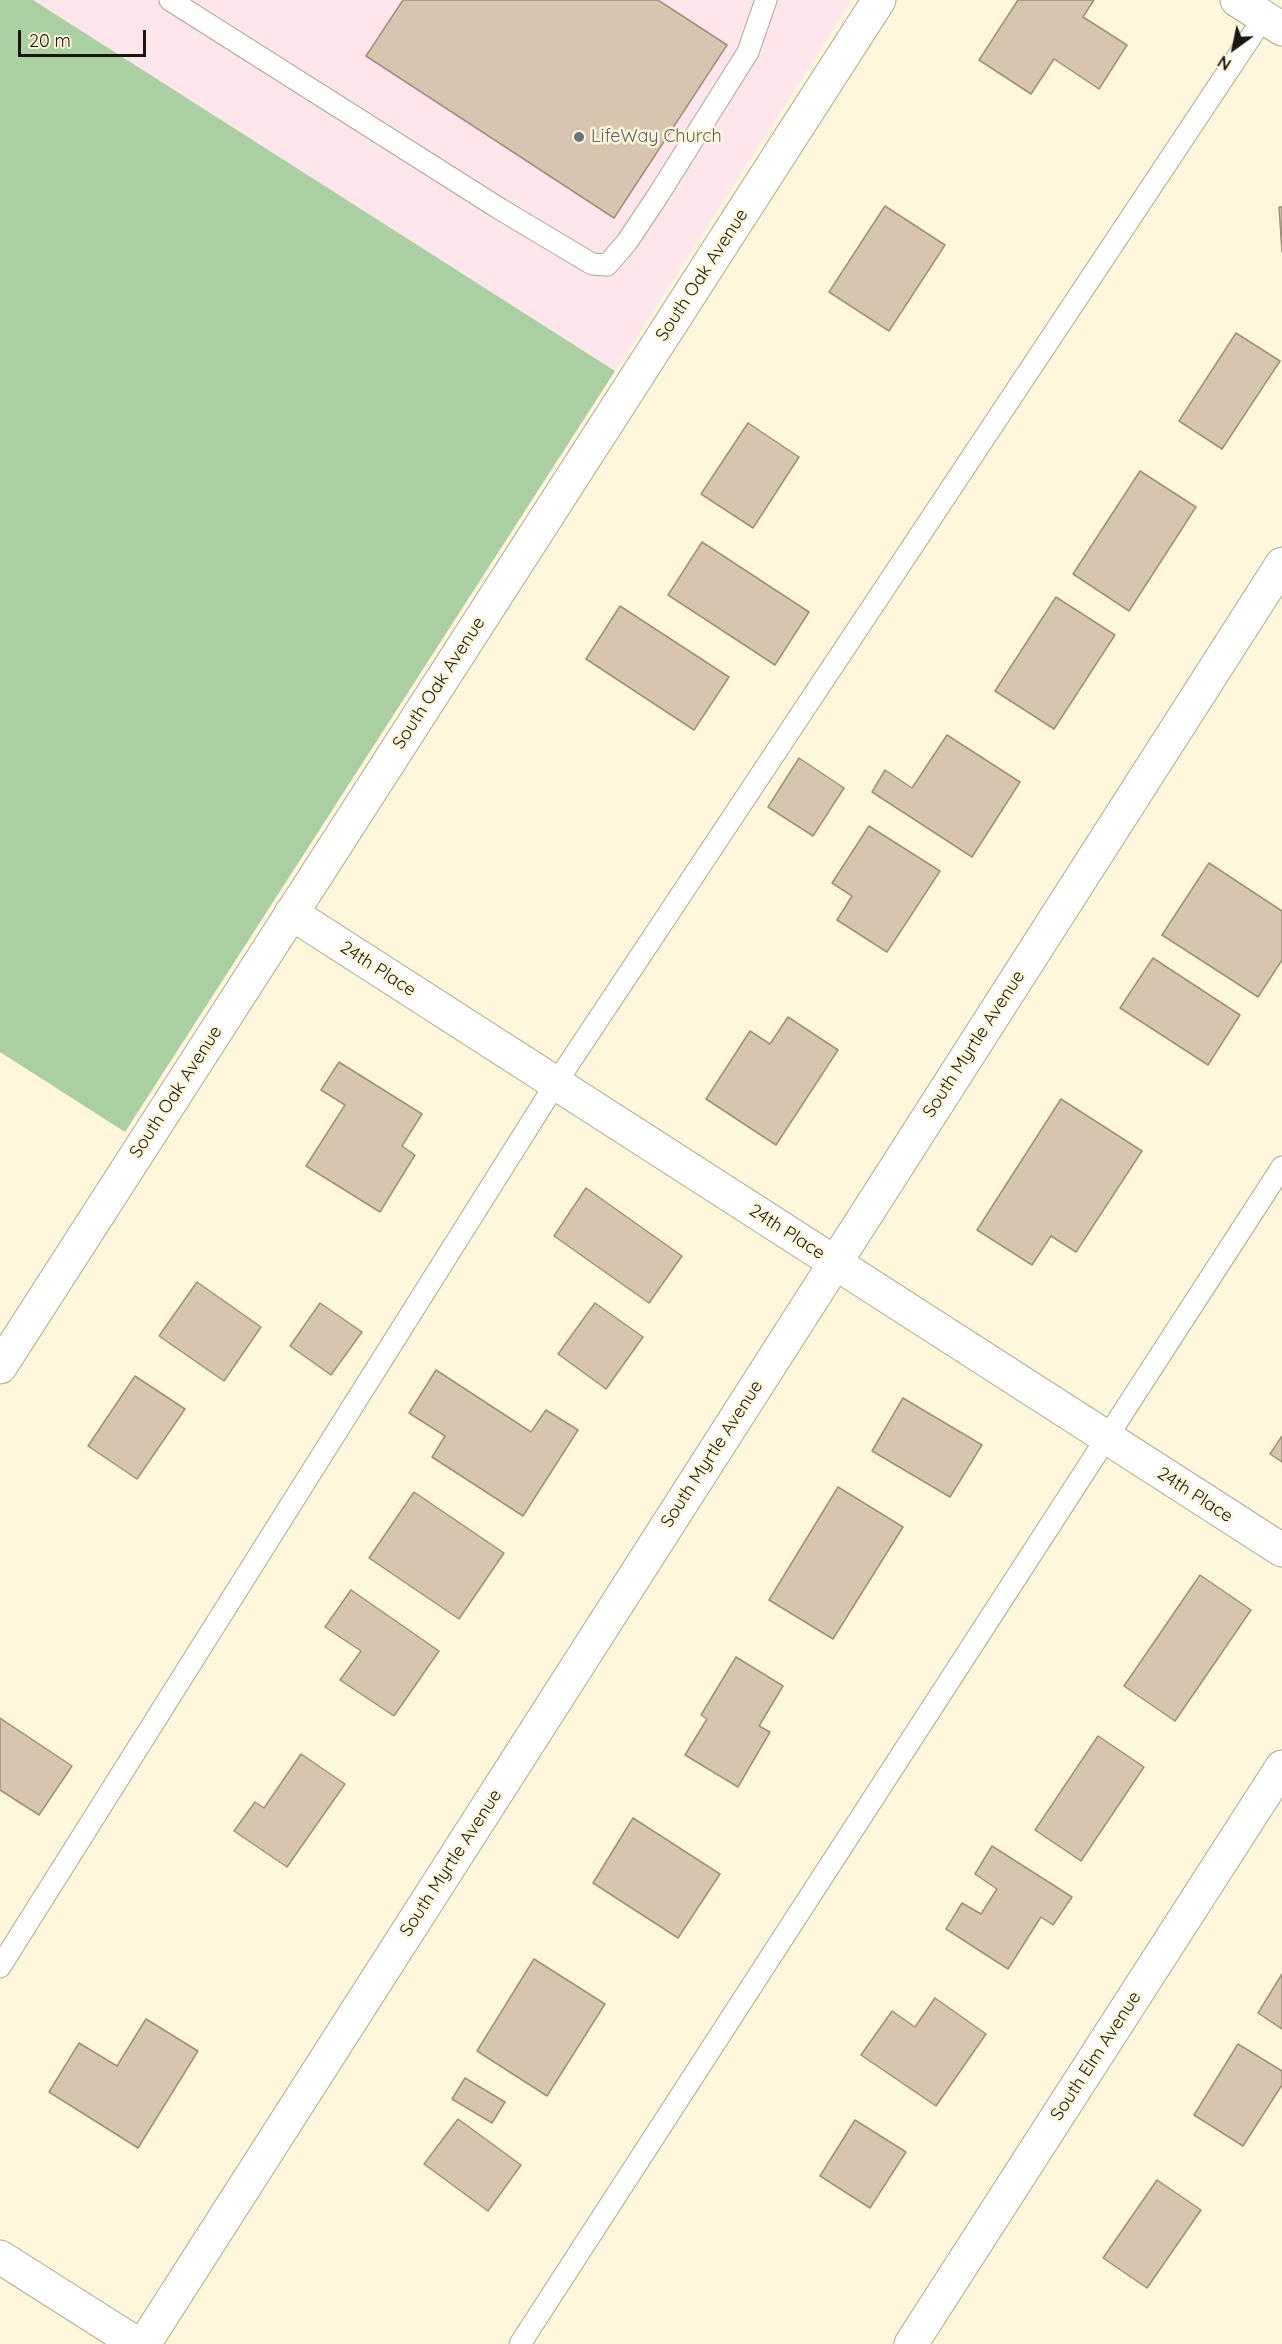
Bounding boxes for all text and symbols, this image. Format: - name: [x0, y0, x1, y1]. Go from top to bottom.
- scale bar: [21, 18, 148, 56]
- north arrow: [1204, 18, 1264, 78]
- text: 20 m: [29, 29, 71, 52]
- text: N: [1214, 52, 1235, 75]
- place label: LifeWay Church: [591, 126, 722, 148]
- marker: LifeWay Church: [572, 130, 586, 144]
- street label: South Oak Avenue: [651, 205, 753, 345]
- street label: South Oak Avenue: [388, 613, 490, 753]
- street label: 24th Place: [336, 937, 420, 1001]
- street label: South Myrtle Avenue: [918, 966, 1030, 1122]
- street label: South Oak Avenue: [125, 1022, 227, 1162]
- street label: 24th Place: [745, 1200, 829, 1264]
- street label: South Myrtle Avenue: [656, 1376, 768, 1532]
- street label: 24th Place: [1153, 1463, 1237, 1527]
- street label: South Myrtle Avenue: [395, 1785, 507, 1941]
- street label: South Elm Avenue: [1046, 1987, 1146, 2125]

